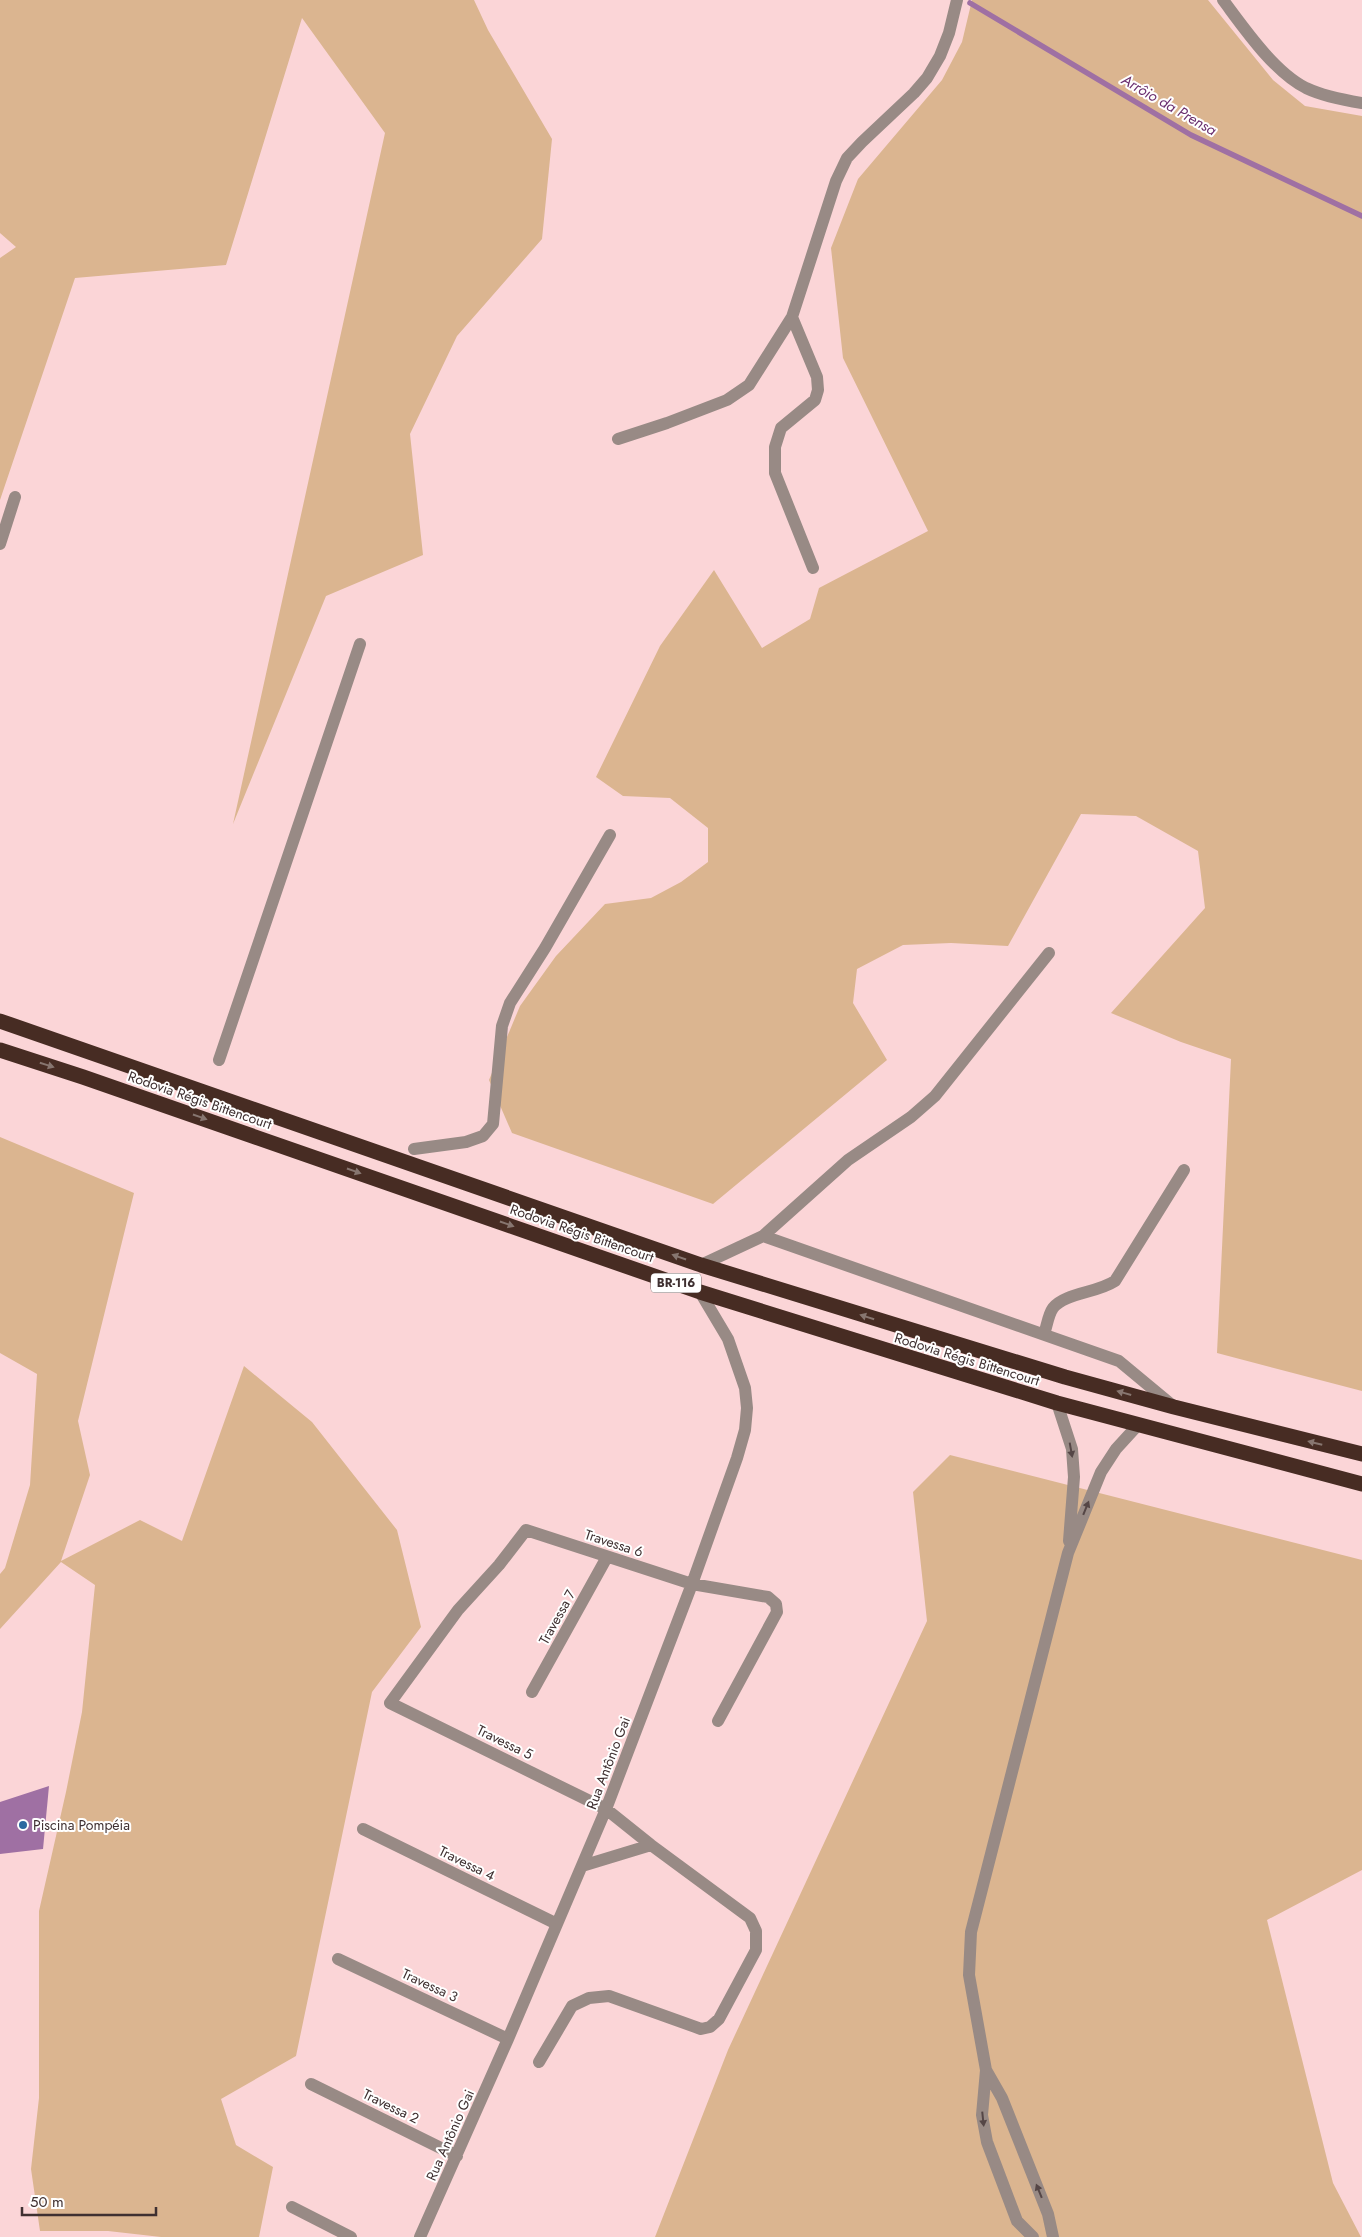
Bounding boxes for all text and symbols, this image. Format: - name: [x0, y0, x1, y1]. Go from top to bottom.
- water label: Arrôio da Prensa: [1117, 68, 1221, 141]
- one-way arrow: [39, 1061, 54, 1069]
- street label: Rodovia Régis Bittencourt: [125, 1066, 275, 1134]
- one-way arrow: [193, 1114, 208, 1121]
- one-way arrow: [346, 1168, 361, 1175]
- street label: Rodovia Régis Bittencourt: [507, 1199, 657, 1267]
- one-way arrow: [500, 1221, 515, 1229]
- one-way arrow: [671, 1253, 686, 1261]
- road number: BR-116: [651, 1274, 701, 1292]
- one-way arrow: [860, 1312, 875, 1320]
- street label: Rodovia Régis Bittencourt: [892, 1327, 1043, 1391]
- one-way arrow: [1116, 1389, 1131, 1397]
- one-way arrow: [1307, 1438, 1322, 1446]
- one-way arrow: [1067, 1443, 1075, 1459]
- one-way arrow: [1083, 1501, 1091, 1516]
- street label: Travessa 6: [582, 1524, 646, 1562]
- street label: Travessa 7: [534, 1586, 581, 1648]
- street label: Rua Antônio Gai: [581, 1714, 635, 1812]
- street label: Travessa 5: [474, 1720, 536, 1764]
- place label: Piscina Pompéia: [33, 1815, 130, 1835]
- marker: Piscina Pompéia: [17, 1819, 29, 1831]
- street label: Travessa 4: [435, 1841, 499, 1885]
- street label: Travessa 3: [399, 1963, 462, 2007]
- street label: Travessa 2: [360, 2084, 422, 2128]
- street label: Rua Antônio Gai: [421, 2086, 479, 2184]
- one-way arrow: [979, 2111, 987, 2127]
- one-way arrow: [1035, 2183, 1042, 2198]
- scale bar: [22, 2184, 156, 2216]
- text: 50 m: [30, 2191, 64, 2213]

